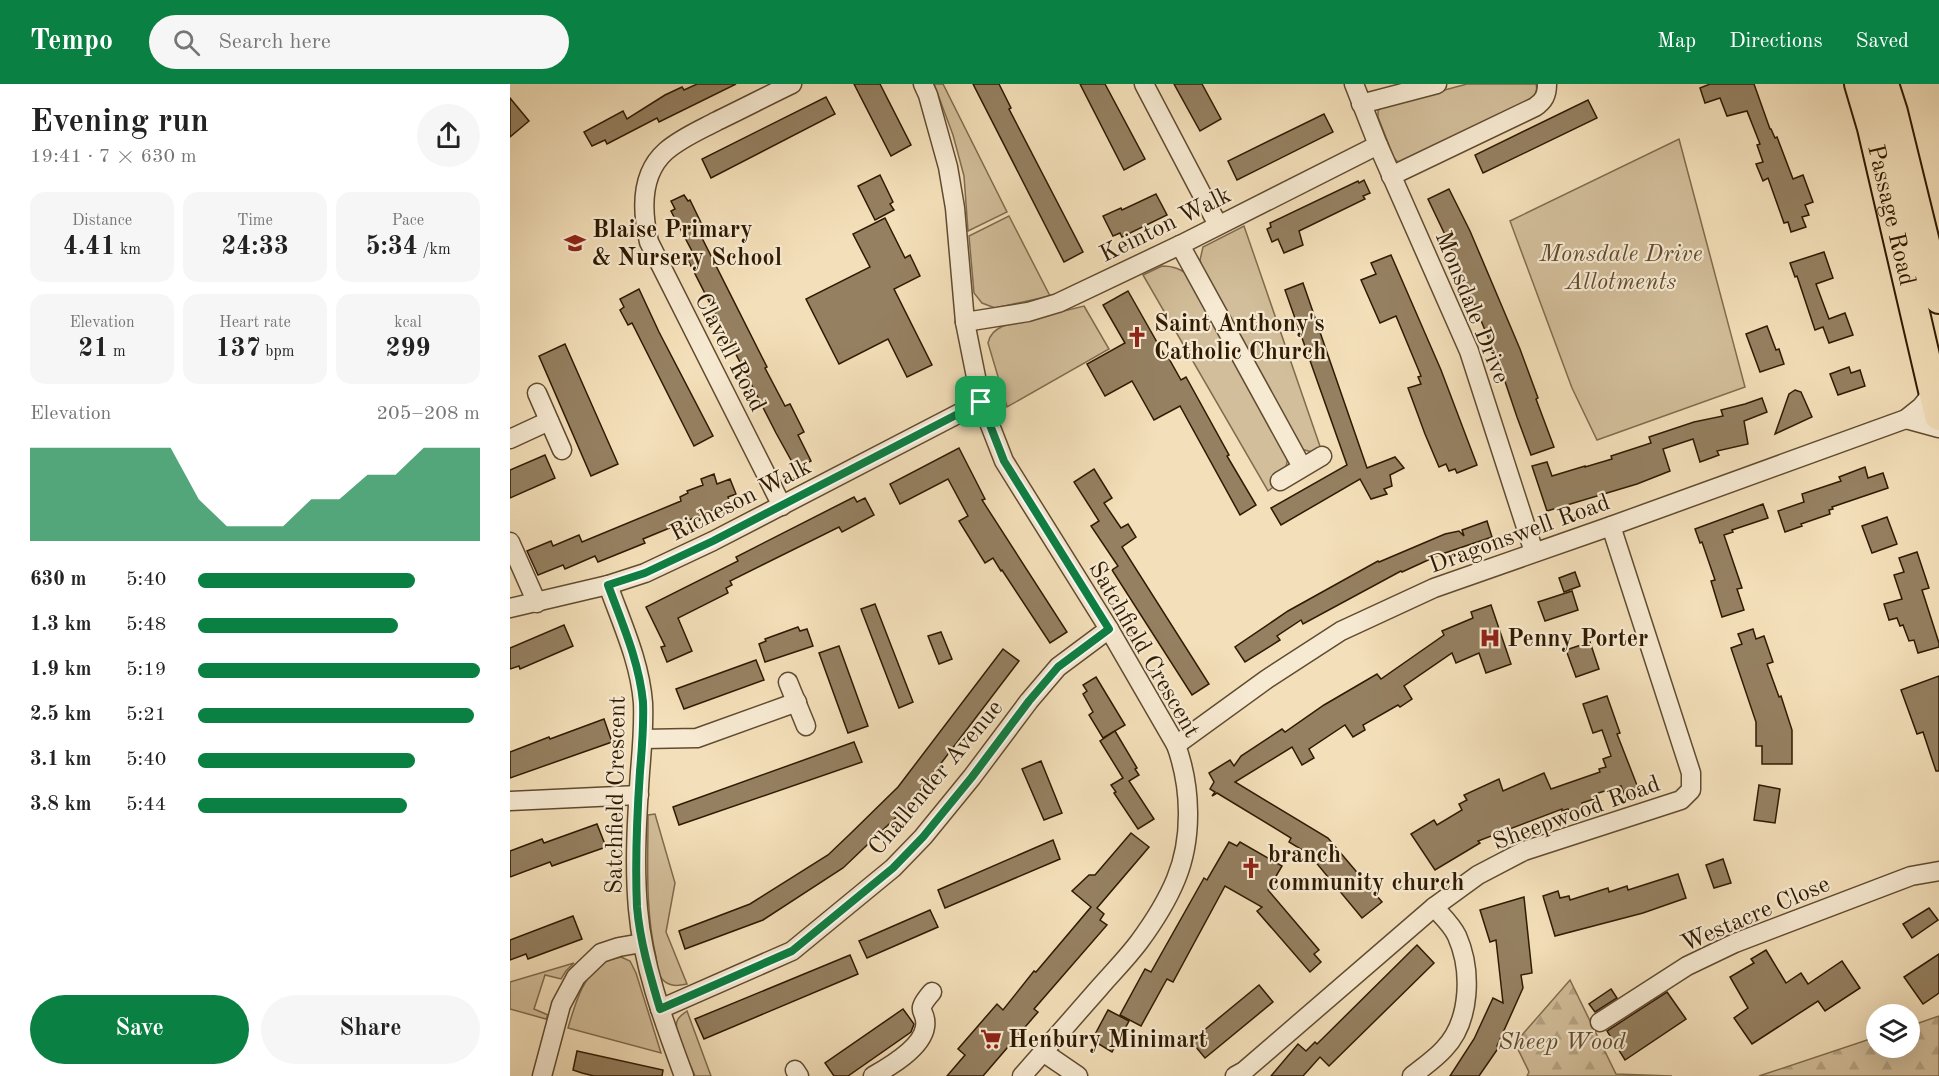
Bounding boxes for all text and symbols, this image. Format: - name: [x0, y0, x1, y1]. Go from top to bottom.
- search box: [149, 15, 569, 69]
- icon: search: [170, 26, 203, 59]
- text: Tempo: [30, 28, 113, 56]
- text: Search here: [218, 31, 331, 53]
- text: Map: [1657, 31, 1696, 52]
- text: Directions: [1729, 31, 1823, 52]
- text: Saved: [1856, 31, 1909, 52]
- button: share: [417, 104, 480, 167]
- text: Evening run: [30, 106, 209, 139]
- street label: Passage Road: [1862, 142, 1918, 288]
- text: 19:41 · 7 × 630 m: [30, 147, 197, 167]
- street label: Keinton Walk: [1096, 184, 1235, 268]
- text: Distance: [72, 213, 132, 229]
- text: Time: [237, 213, 273, 229]
- text: Pace: [392, 213, 424, 229]
- place label: Blaise Primary & Nursery School: [592, 219, 782, 271]
- street label: Monsdale Drive: [1430, 228, 1513, 387]
- school or university icon: Blaise Primary & Nursery School: [563, 231, 587, 255]
- text: 4.41: [63, 234, 116, 260]
- text: 24:33: [221, 234, 289, 260]
- text: 5:34: [365, 234, 418, 260]
- text: km: [116, 242, 141, 258]
- text: /km: [418, 242, 451, 258]
- park label: Monsdale Drive Allotments: [1539, 243, 1703, 295]
- street label: Clavell Road: [689, 290, 769, 416]
- place label: Saint Anthony's Catholic Church: [1154, 313, 1326, 365]
- text: Elevation: [69, 315, 135, 331]
- text: Heart rate: [219, 315, 291, 331]
- text: kcal: [394, 315, 422, 331]
- church icon: Saint Anthony's Catholic Church: [1125, 325, 1149, 349]
- text: 21: [78, 336, 108, 362]
- text: 137: [216, 336, 261, 362]
- text: 299: [385, 336, 431, 362]
- text: m: [108, 344, 126, 360]
- text: bpm: [261, 344, 294, 360]
- pin: [955, 376, 1006, 427]
- icon: arrive: [964, 385, 997, 418]
- text: Elevation: [30, 404, 111, 424]
- text: 205–208 m: [377, 404, 480, 424]
- street label: Richeson Walk: [667, 455, 815, 547]
- street label: Dragonswell Road: [1426, 491, 1613, 579]
- street label: Satchfield Crescent: [1083, 558, 1203, 742]
- text: 630 m: [30, 570, 86, 590]
- text: 5:40: [126, 570, 166, 590]
- text: 1.3 km: [30, 615, 92, 635]
- text: 5:48: [126, 615, 166, 635]
- hospital icon: Penny Porter: [1478, 626, 1502, 650]
- place label: Penny Porter: [1507, 628, 1649, 652]
- text: 1.9 km: [30, 660, 92, 680]
- text: 5:19: [126, 660, 166, 680]
- street label: Satchfield Crescent: [603, 696, 631, 894]
- street label: Challender Avenue: [865, 696, 1008, 860]
- text: 2.5 km: [30, 705, 92, 725]
- text: 5:21: [126, 705, 166, 725]
- text: 3.1 km: [30, 750, 92, 770]
- text: 5:40: [126, 750, 166, 770]
- street label: Sheepwood Road: [1490, 772, 1664, 855]
- text: 3.8 km: [30, 795, 92, 815]
- text: 5:44: [126, 795, 166, 815]
- place label: branch community church: [1268, 844, 1464, 896]
- church icon: branch community church: [1239, 856, 1263, 880]
- street label: Westacre Close: [1678, 873, 1834, 957]
- button: Save: [30, 995, 249, 1064]
- button: Share: [261, 995, 480, 1064]
- map controls: [1866, 1004, 1920, 1058]
- button: layers: [1866, 1004, 1920, 1058]
- supermarket icon: Henbury Minimart: [979, 1027, 1003, 1051]
- place label: Henbury Minimart: [1008, 1029, 1208, 1053]
- park label: Sheep Wood: [1498, 1031, 1626, 1055]

